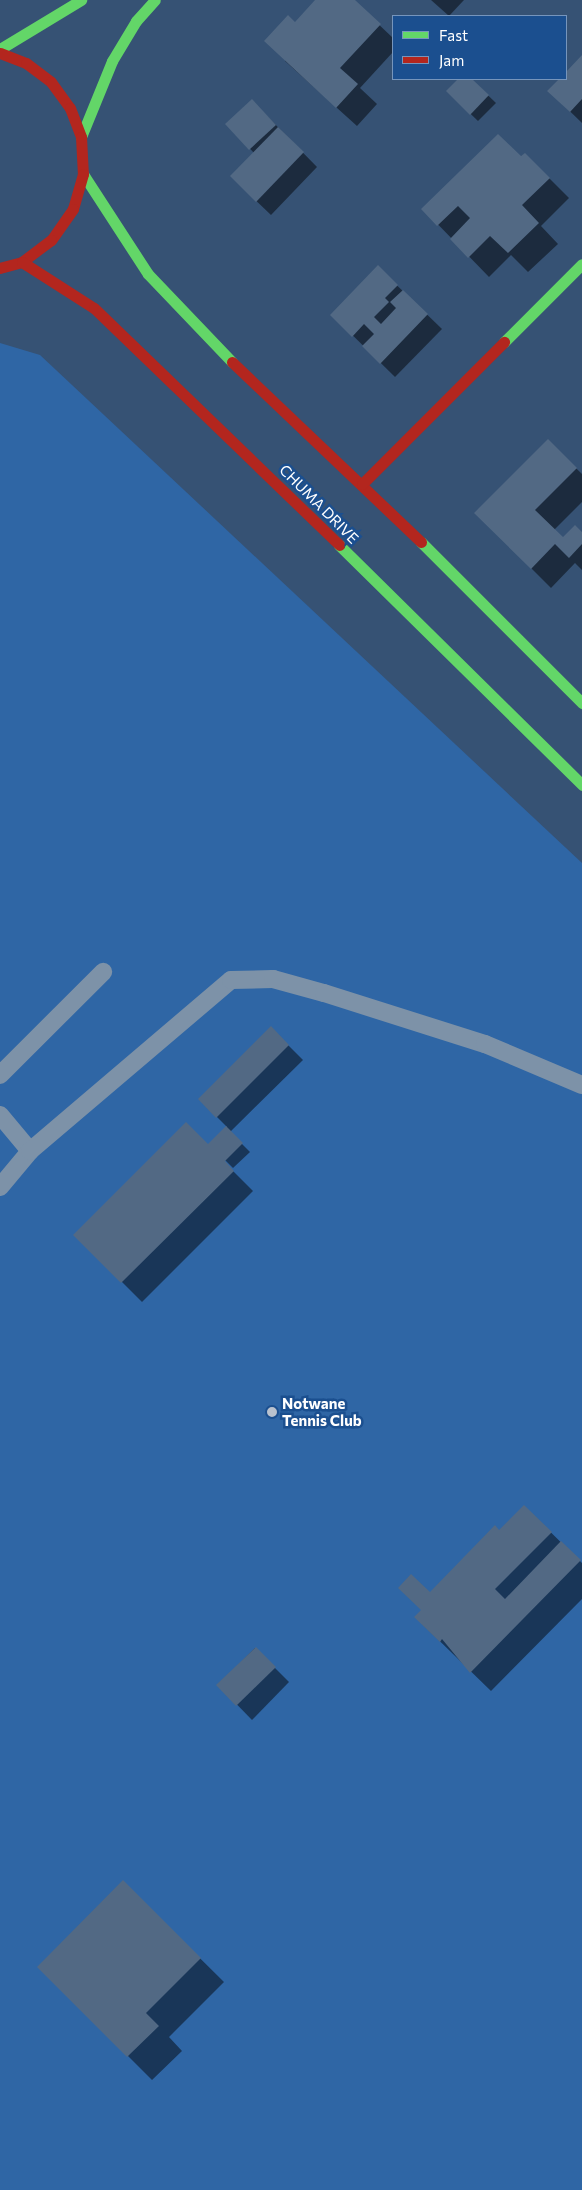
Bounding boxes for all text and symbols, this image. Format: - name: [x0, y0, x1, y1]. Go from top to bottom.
- legend: [392, 15, 567, 80]
- text: Fast: [439, 26, 468, 44]
- text: Jam: [439, 51, 464, 69]
- street label: CHUMA DRIVE: [276, 461, 362, 547]
- place label: Notwane Tennis Club: [282, 1394, 362, 1429]
- marker: Notwane Tennis Club: [266, 1406, 278, 1418]

